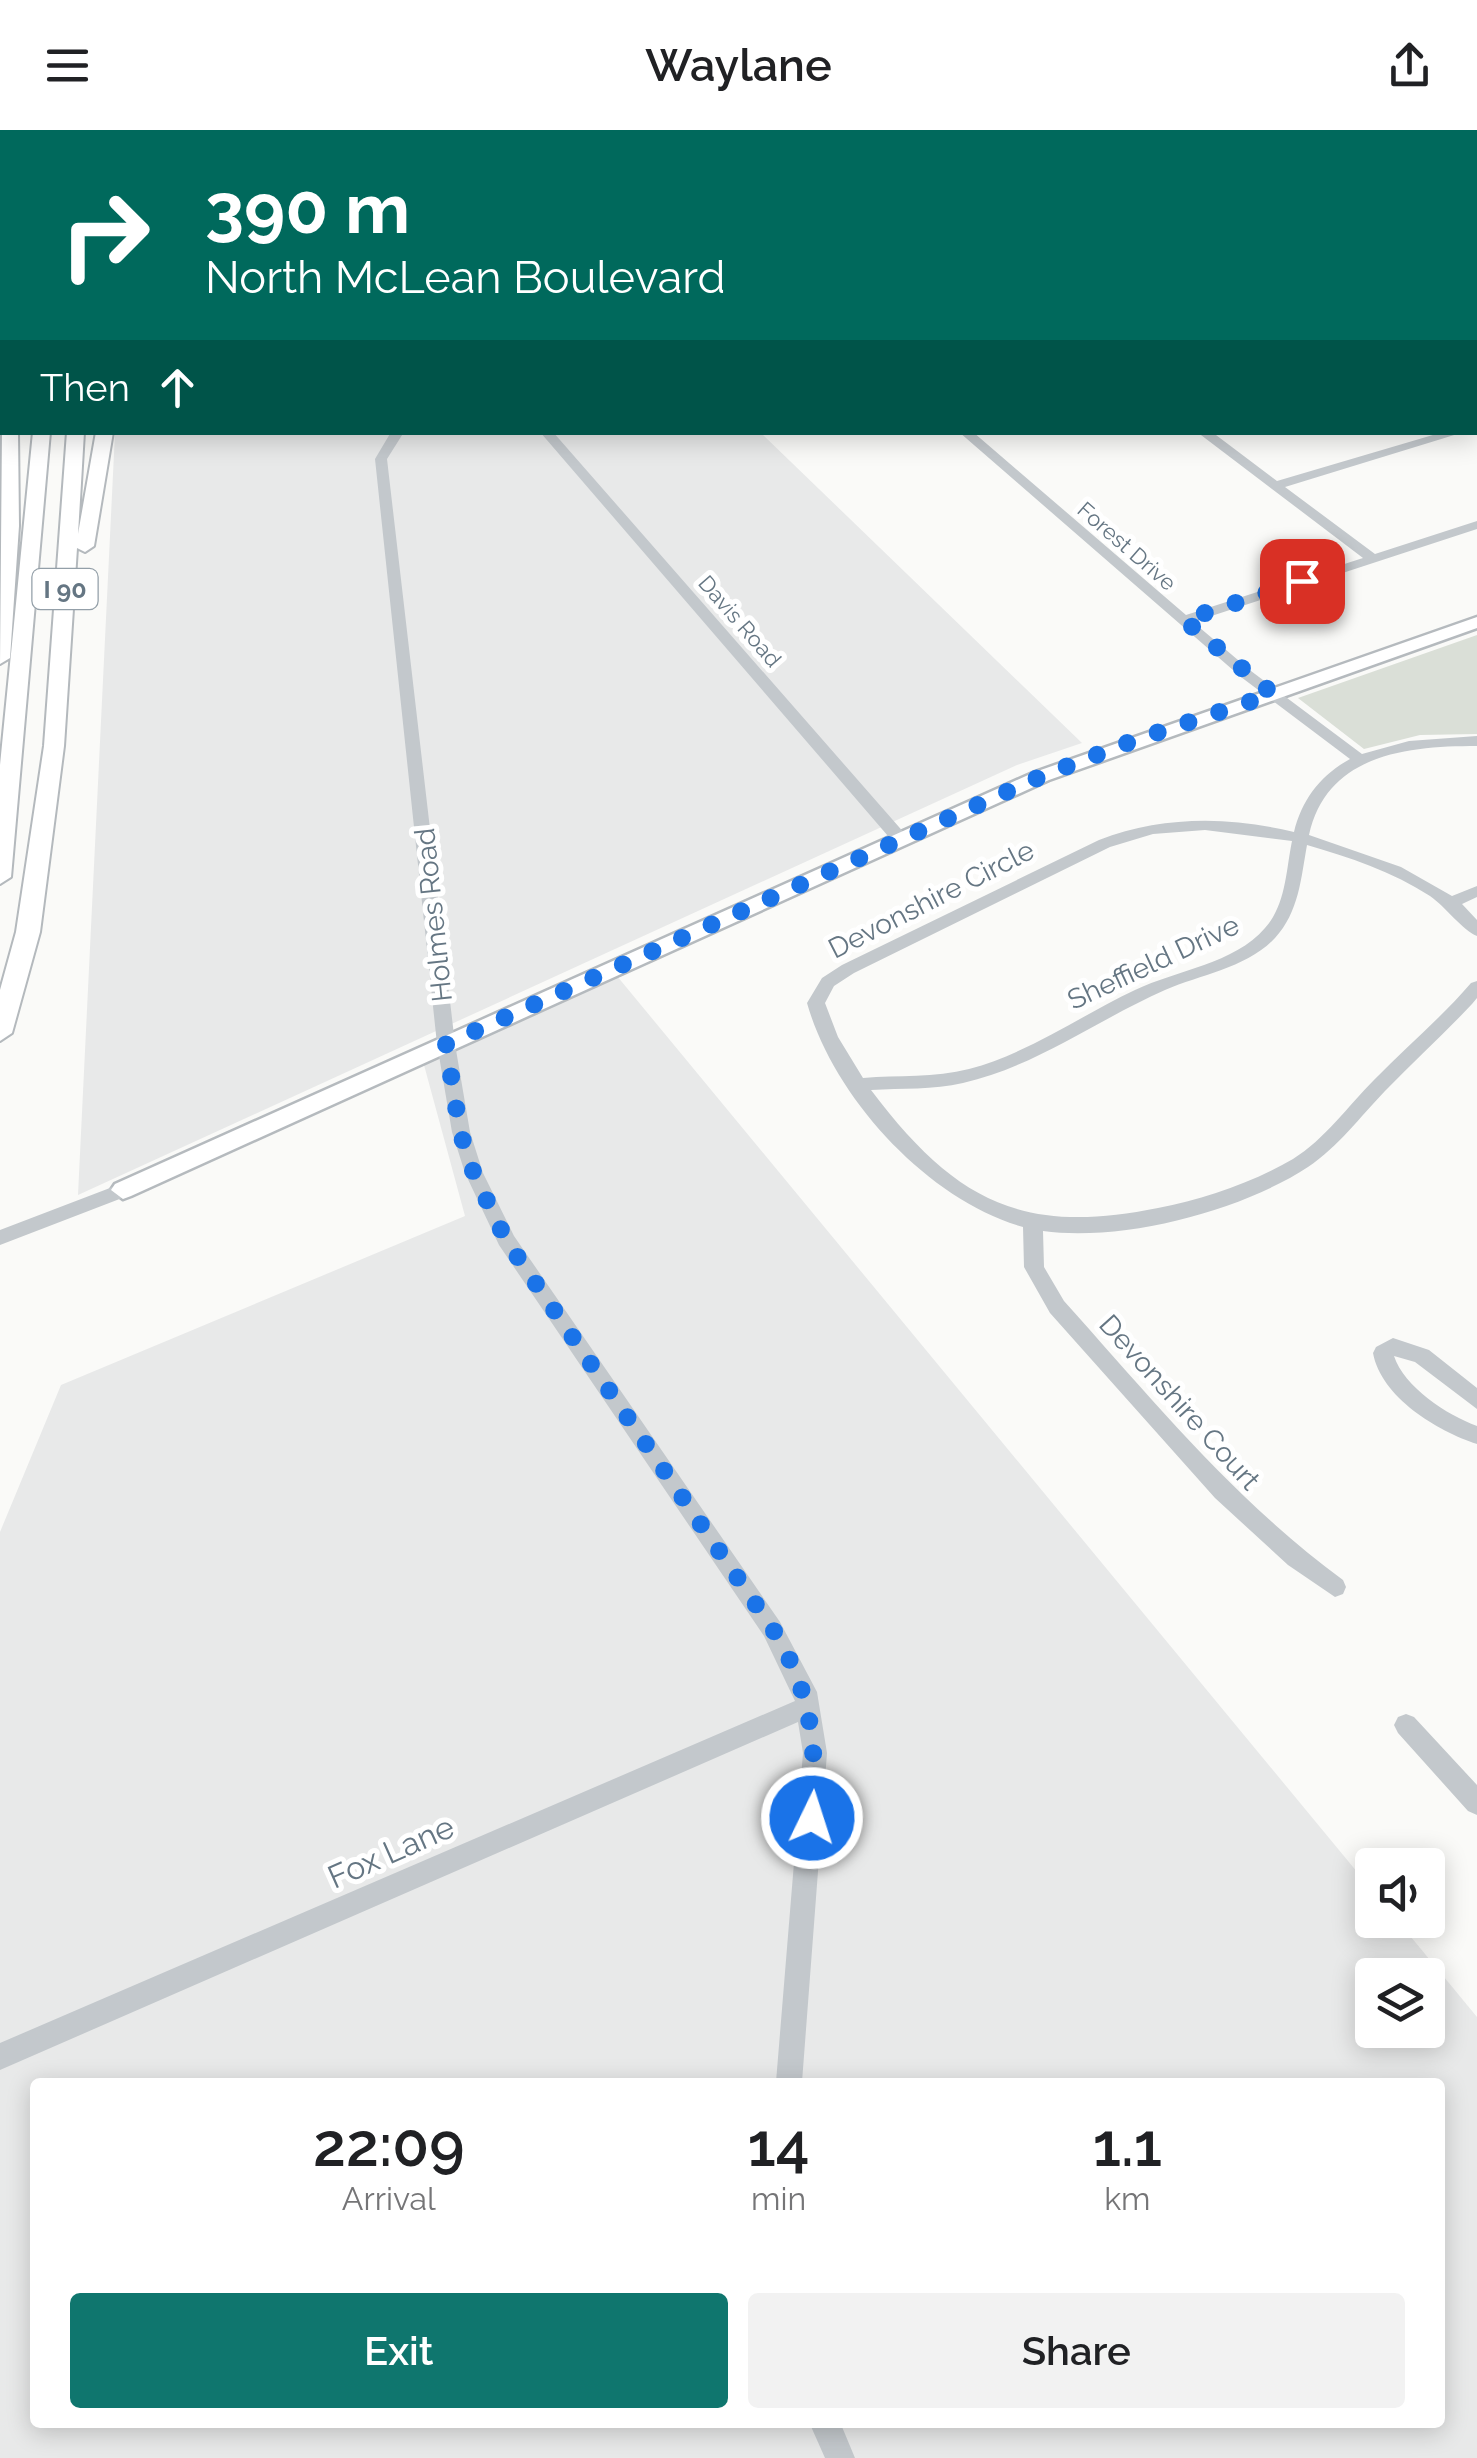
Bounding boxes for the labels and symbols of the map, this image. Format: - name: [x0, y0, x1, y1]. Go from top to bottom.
- street label: Forest Drive: [1073, 496, 1182, 596]
- pin: [1260, 539, 1345, 624]
- road number: I 90: [32, 569, 98, 609]
- street label: Davis Road: [693, 570, 787, 672]
- street label: Holmes Road: [408, 826, 459, 1004]
- street label: Devonshire Circle: [823, 833, 1040, 966]
- street label: Sheffield Drive: [1062, 908, 1244, 1017]
- street label: Devonshire Court: [1092, 1308, 1267, 1497]
- position arrow: [760, 1766, 864, 1870]
- street label: Fox Lane: [322, 1807, 459, 1896]

